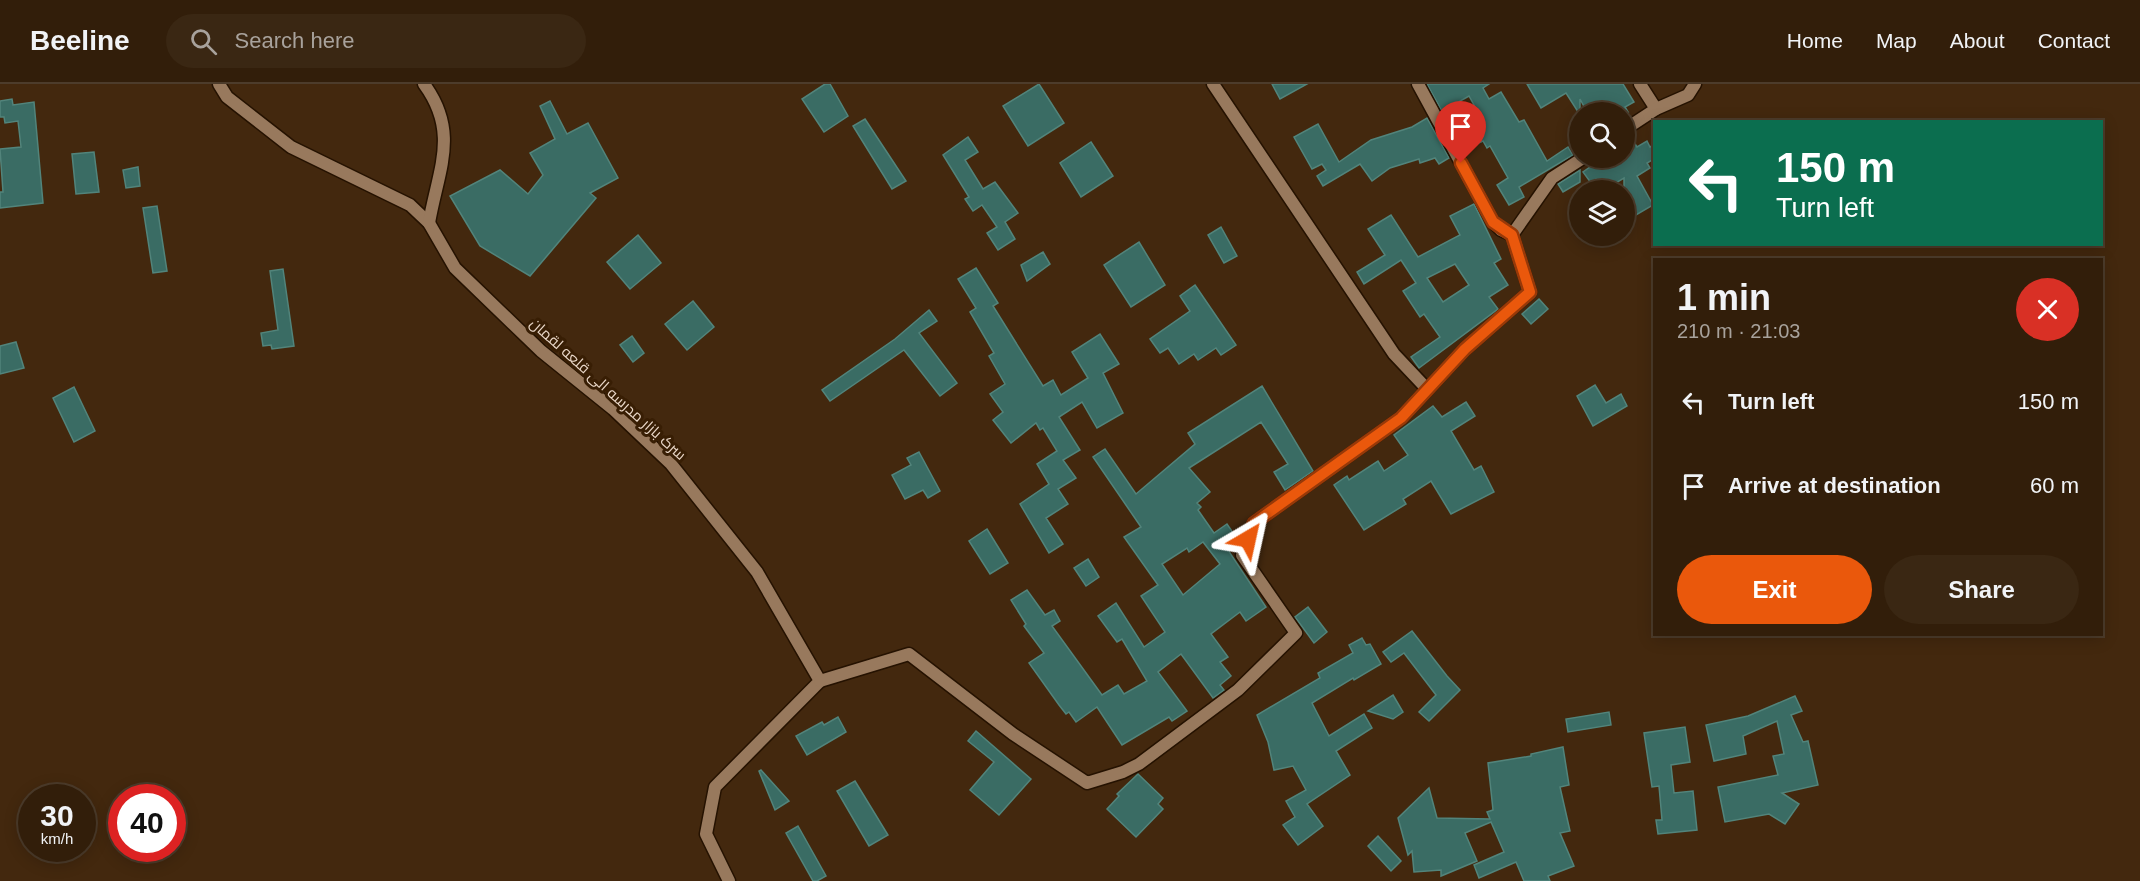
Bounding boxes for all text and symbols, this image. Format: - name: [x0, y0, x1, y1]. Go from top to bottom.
- search box: [166, 14, 586, 68]
- text: Beeline: [30, 25, 130, 56]
- icon: search: [187, 25, 220, 58]
- text: Search here: [235, 28, 354, 53]
- text: Home: [1787, 29, 1843, 52]
- text: Map: [1876, 29, 1917, 52]
- text: About: [1950, 29, 2005, 52]
- text: Contact: [2038, 29, 2110, 52]
- pin: [1435, 101, 1486, 163]
- map controls: [1569, 102, 1635, 246]
- button: search: [1569, 102, 1635, 168]
- icon: arrive: [1444, 110, 1477, 143]
- icon: left: [1677, 144, 1755, 222]
- text: 150 m: [1776, 144, 1895, 191]
- button: layers: [1569, 180, 1635, 246]
- text: Turn left: [1776, 193, 1874, 223]
- text: 1 min: [1677, 277, 1771, 318]
- button: close: [2016, 278, 2079, 341]
- street label: سرک بازار مدرسه الی قلعه لقمان: [526, 314, 690, 465]
- text: 210 m · 21:03: [1677, 320, 1800, 342]
- icon: left: [1677, 386, 1710, 419]
- text: Turn left: [1728, 389, 1814, 414]
- text: 150 m: [2018, 389, 2079, 414]
- icon: arrive: [1677, 470, 1710, 503]
- text: Arrive at destination: [1728, 473, 1941, 498]
- text: 60 m: [2030, 473, 2079, 498]
- position arrow: [1216, 507, 1280, 571]
- button: Exit: [1677, 555, 1872, 624]
- button: Share: [1884, 555, 2079, 624]
- speed limit sign: 40: [108, 784, 186, 862]
- text: 30: [40, 799, 74, 832]
- text: km/h: [41, 830, 73, 847]

